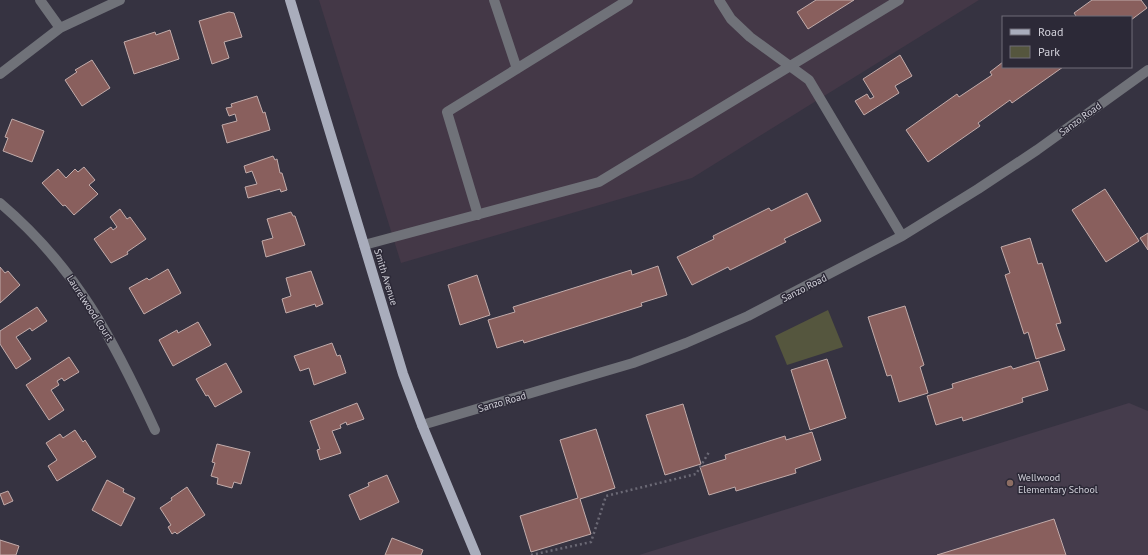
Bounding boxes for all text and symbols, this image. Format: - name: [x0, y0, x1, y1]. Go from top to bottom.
- legend: [1002, 16, 1132, 68]
- text: Road: [1038, 24, 1063, 39]
- text: Park: [1038, 44, 1060, 59]
- street label: Sanzo Road: [1056, 99, 1104, 139]
- street label: Smith Avenue: [371, 247, 401, 307]
- street label: Sanzo Road: [779, 271, 829, 305]
- street label: Laurelwood Court: [64, 273, 116, 344]
- street label: Sanzo Road: [477, 389, 527, 415]
- place label: Wellwood Elementary School: [1018, 471, 1098, 496]
- marker: Wellwood Elementary School: [1005, 478, 1015, 488]

